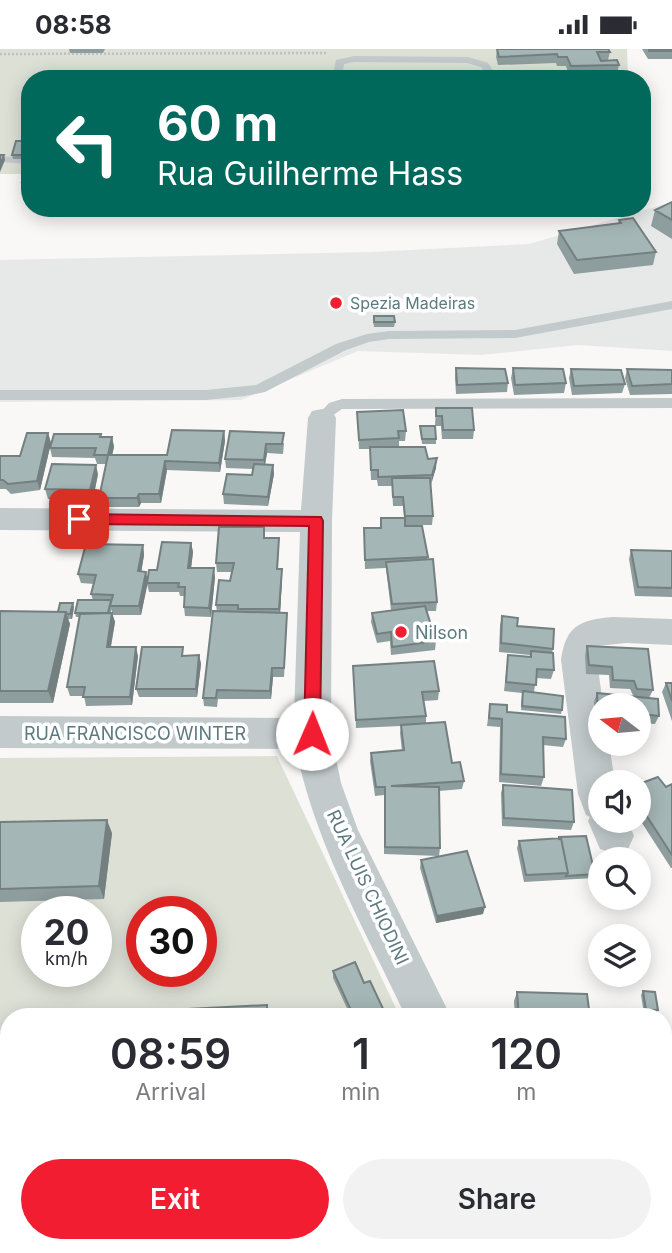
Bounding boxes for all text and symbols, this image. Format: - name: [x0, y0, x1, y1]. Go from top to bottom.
- text: 08:58: [35, 9, 112, 40]
- text: 60 m: [157, 94, 278, 153]
- icon: left: [42, 98, 133, 189]
- text: Rua Guilherme Hass: [157, 154, 463, 193]
- place label: Spezia Madeiras: [350, 293, 475, 313]
- marker: Spezia Madeiras: [328, 295, 344, 311]
- pin: [49, 489, 109, 549]
- icon: arrive: [60, 500, 98, 538]
- place label: Nilson: [415, 622, 468, 643]
- marker: Nilson: [393, 624, 409, 640]
- north arrow: [588, 693, 651, 756]
- map controls: [588, 693, 651, 987]
- position arrow: [275, 697, 349, 771]
- street label: RUA FRANCISCO WINTER: [24, 723, 246, 744]
- button: sound: [588, 770, 651, 833]
- street label: RUA LUIS CHIODINI: [323, 806, 413, 968]
- button: search: [588, 847, 651, 910]
- speed limit sign: 30: [126, 896, 217, 987]
- text: 20: [44, 911, 89, 953]
- button: layers: [588, 924, 651, 987]
- text: km/h: [45, 948, 88, 969]
- text: 08:59: [110, 1028, 231, 1079]
- text: 1: [352, 1028, 370, 1079]
- text: 120: [490, 1028, 562, 1079]
- text: Arrival: [135, 1078, 206, 1106]
- text: min: [341, 1078, 380, 1106]
- text: m: [516, 1078, 536, 1106]
- button: Exit: [21, 1159, 329, 1239]
- button: Share: [343, 1159, 651, 1239]

